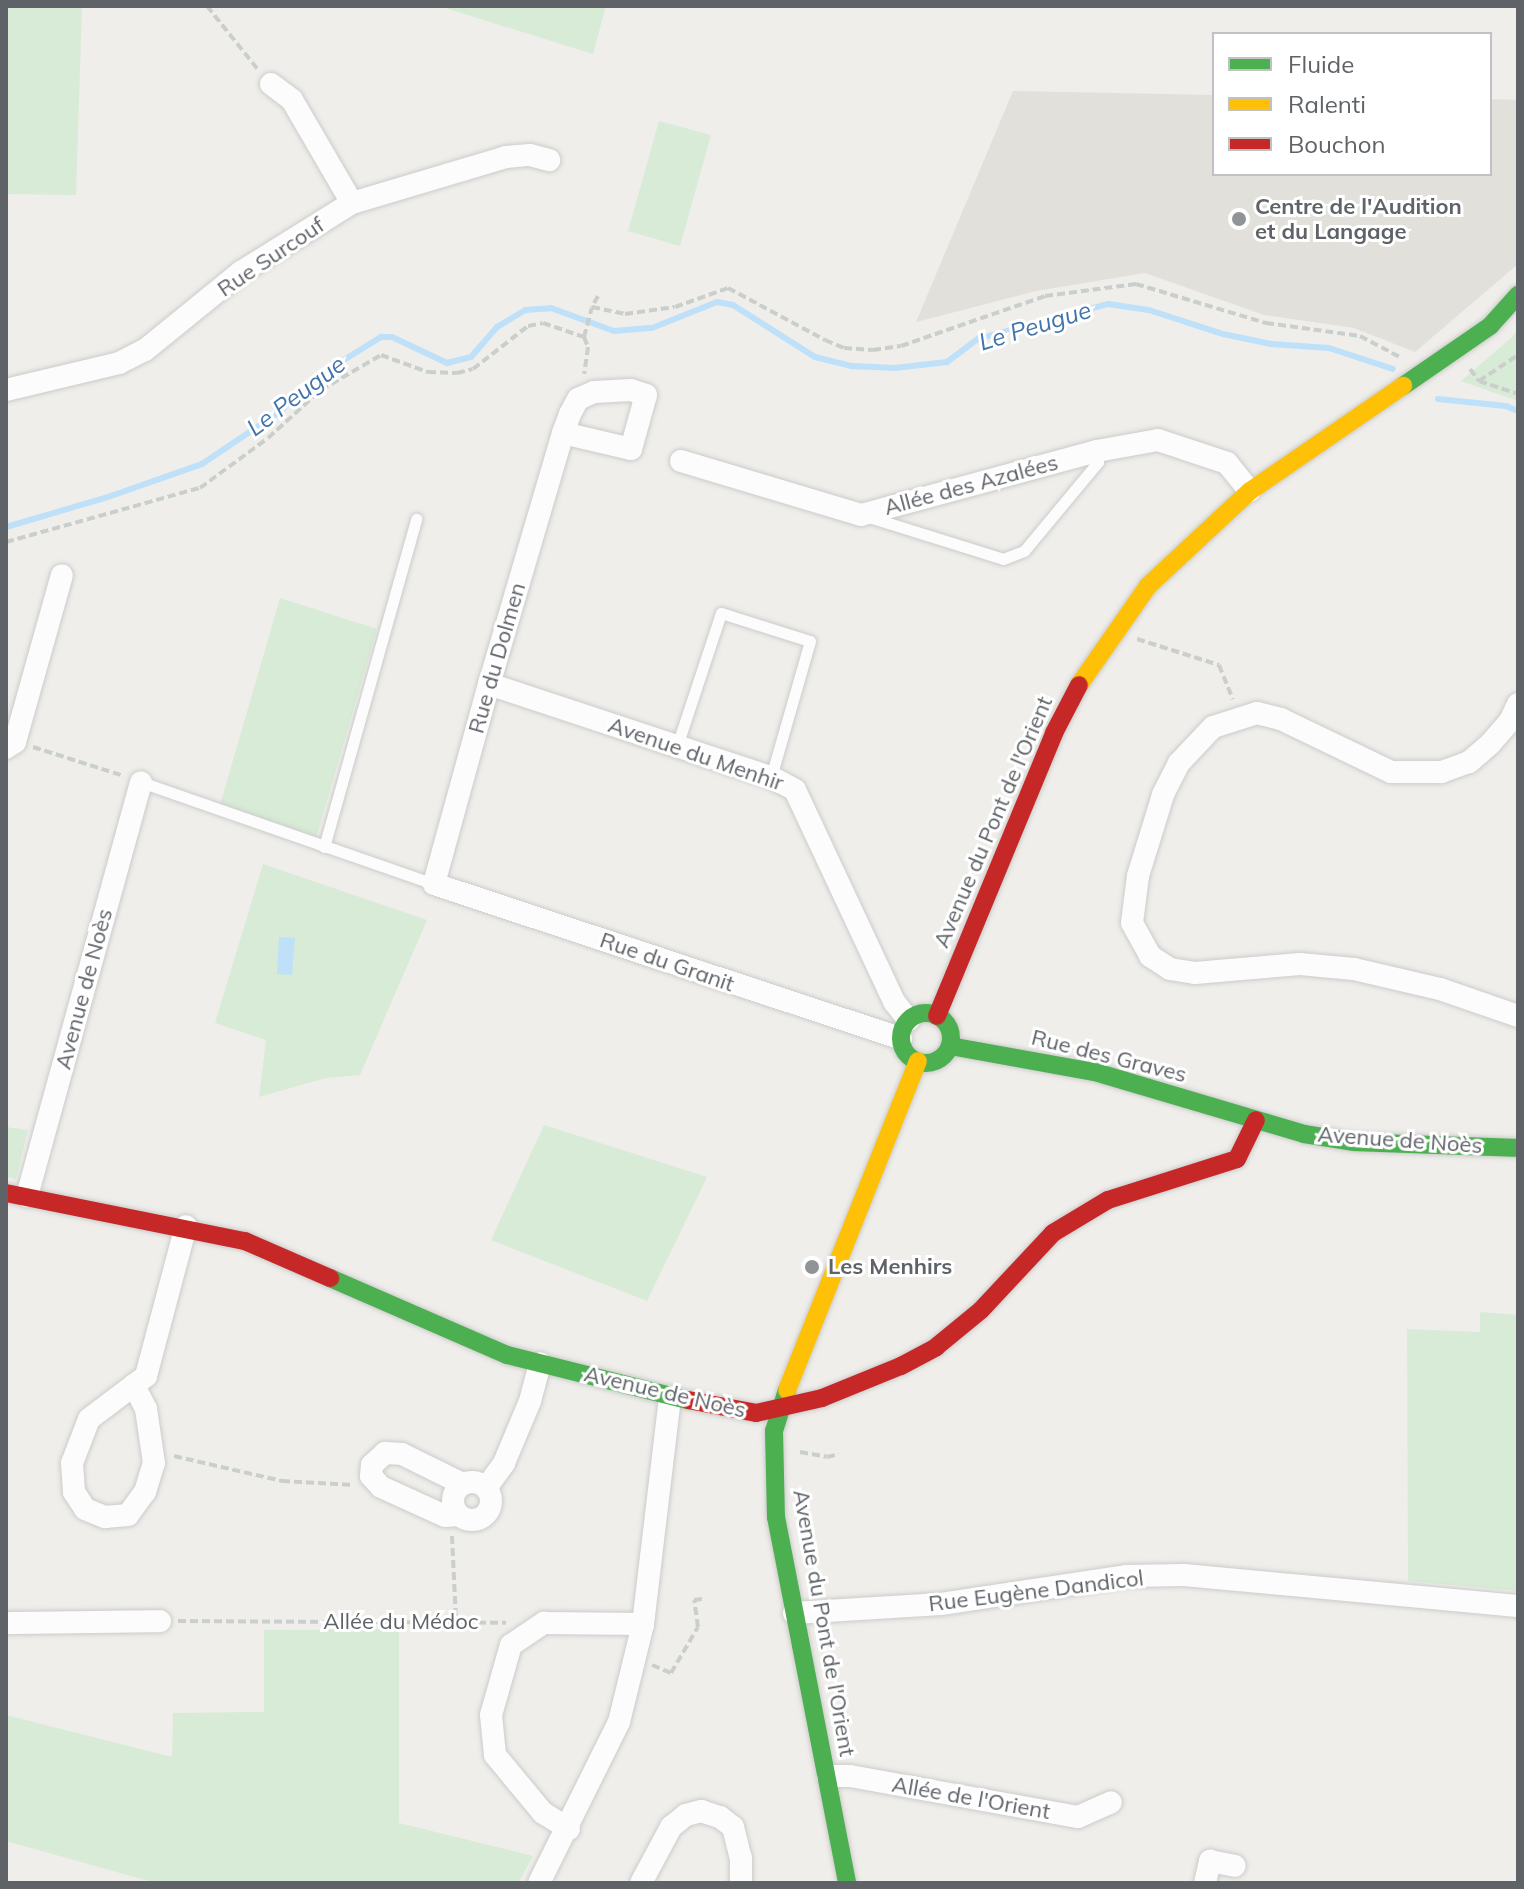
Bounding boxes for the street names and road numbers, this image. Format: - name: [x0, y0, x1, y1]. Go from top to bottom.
- street label: Rue Surcouf: [213, 212, 329, 302]
- street label: Allée des Azalées: [881, 449, 1061, 521]
- street label: Rue du Dolmen: [463, 580, 531, 736]
- street label: Avenue du Pont de l'Orient: [928, 692, 1058, 952]
- street label: Avenue du Menhir: [605, 712, 787, 796]
- street label: Avenue de Noès: [50, 906, 118, 1072]
- street label: Rue du Granit: [596, 927, 738, 997]
- street label: Rue des Graves: [1029, 1024, 1189, 1088]
- street label: Avenue de Noès: [1317, 1121, 1483, 1159]
- street label: Avenue de Noès: [582, 1361, 748, 1423]
- street label: Avenue du Pont de l'Orient: [788, 1488, 860, 1758]
- street label: Rue Eugène Dandicol: [927, 1565, 1145, 1617]
- street label: Allée du Médoc: [323, 1609, 479, 1635]
- street label: Allée de l'Orient: [890, 1771, 1052, 1825]

